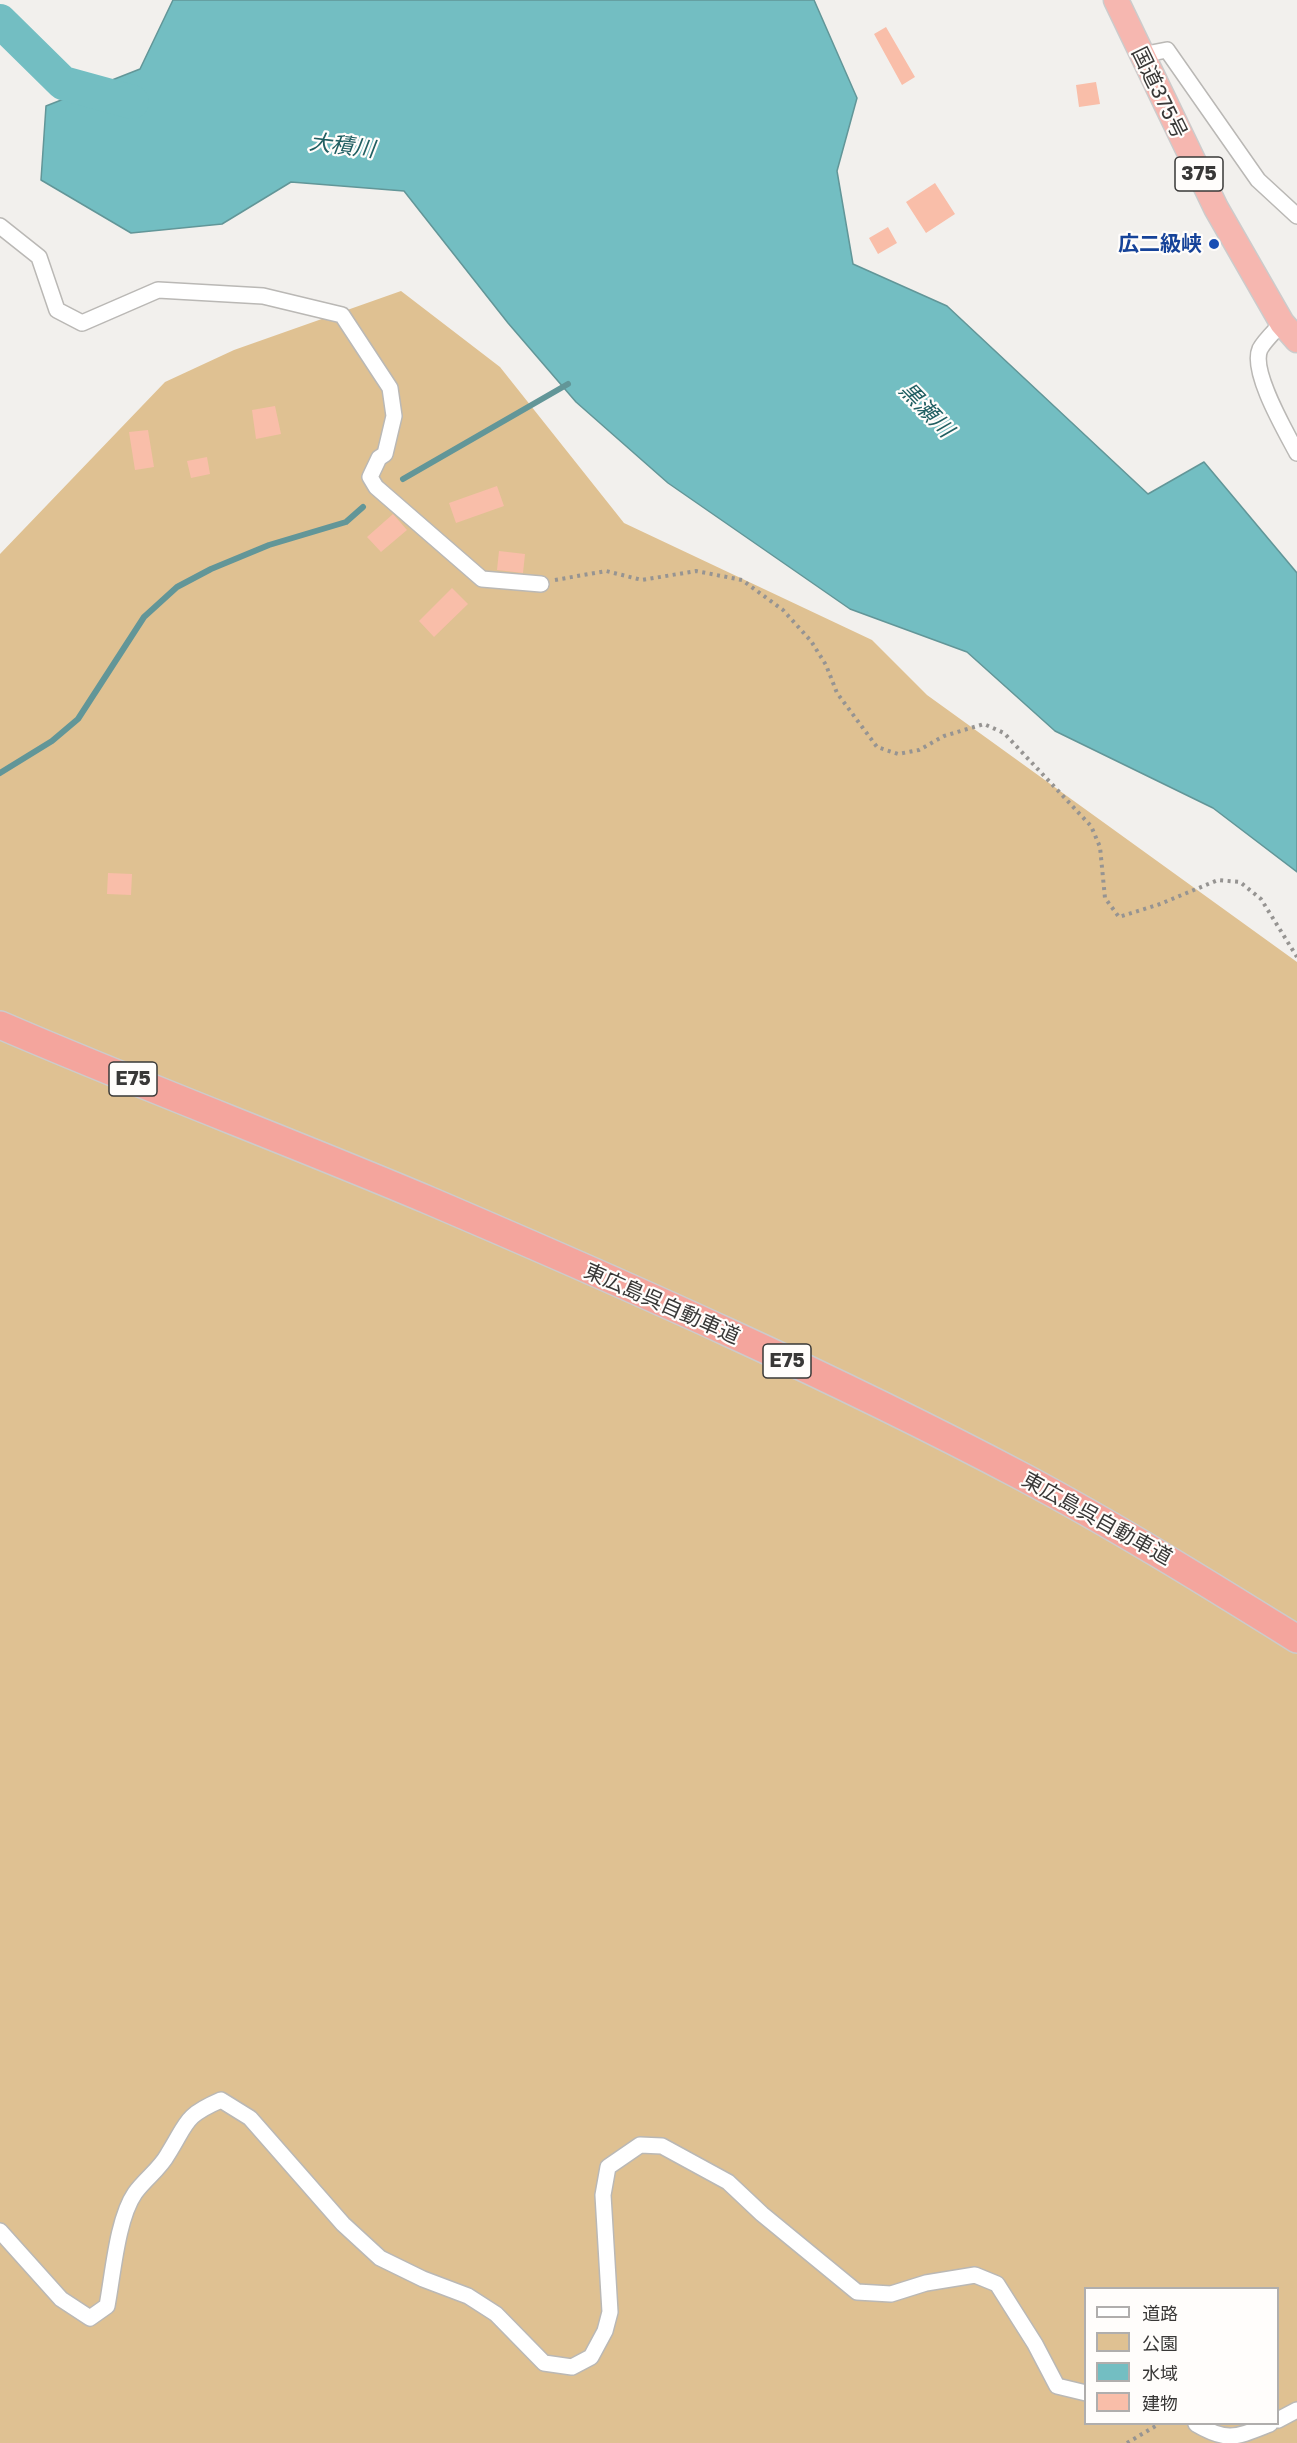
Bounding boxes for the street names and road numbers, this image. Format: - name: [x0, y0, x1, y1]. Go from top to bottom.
- street label: 国道375号: [1126, 43, 1192, 143]
- road number: 375: [1175, 157, 1223, 191]
- road number: E75: [109, 1062, 157, 1096]
- street label: 東広島呉自動車道: [580, 1258, 744, 1350]
- road number: E75: [763, 1344, 811, 1378]
- street label: 東広島呉自動車道: [1017, 1467, 1177, 1571]

